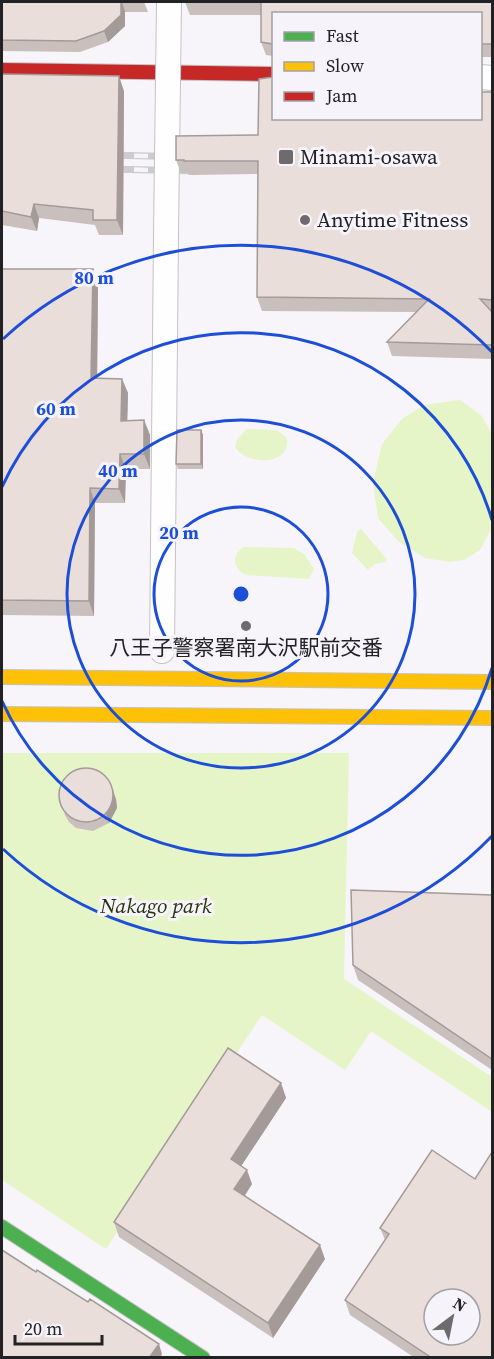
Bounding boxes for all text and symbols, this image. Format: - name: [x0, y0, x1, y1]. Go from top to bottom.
- legend: [272, 12, 482, 120]
- text: Fast: [326, 23, 359, 48]
- text: Slow: [326, 53, 364, 78]
- text: Jam: [325, 83, 358, 108]
- place label: Minami-osawa: [300, 142, 438, 171]
- marker: Minami-osawa: [277, 148, 295, 166]
- place label: Anytime Fitness: [317, 205, 468, 234]
- marker: Anytime Fitness: [298, 213, 312, 227]
- text: 80 m: [74, 265, 114, 290]
- text: 60 m: [36, 396, 76, 421]
- text: 40 m: [98, 458, 138, 483]
- text: 20 m: [159, 520, 199, 545]
- centre of rings: [231, 584, 251, 604]
- marker: 八王子警察署南大沢駅前交番: [239, 619, 253, 633]
- place label: 八王子警察署南大沢駅前交番: [110, 633, 383, 662]
- park label: Nakago park: [99, 891, 212, 920]
- north arrow: [422, 1287, 482, 1347]
- text: N: [449, 1292, 471, 1317]
- scale bar: [15, 1308, 102, 1346]
- text: 20 m: [24, 1316, 62, 1341]

